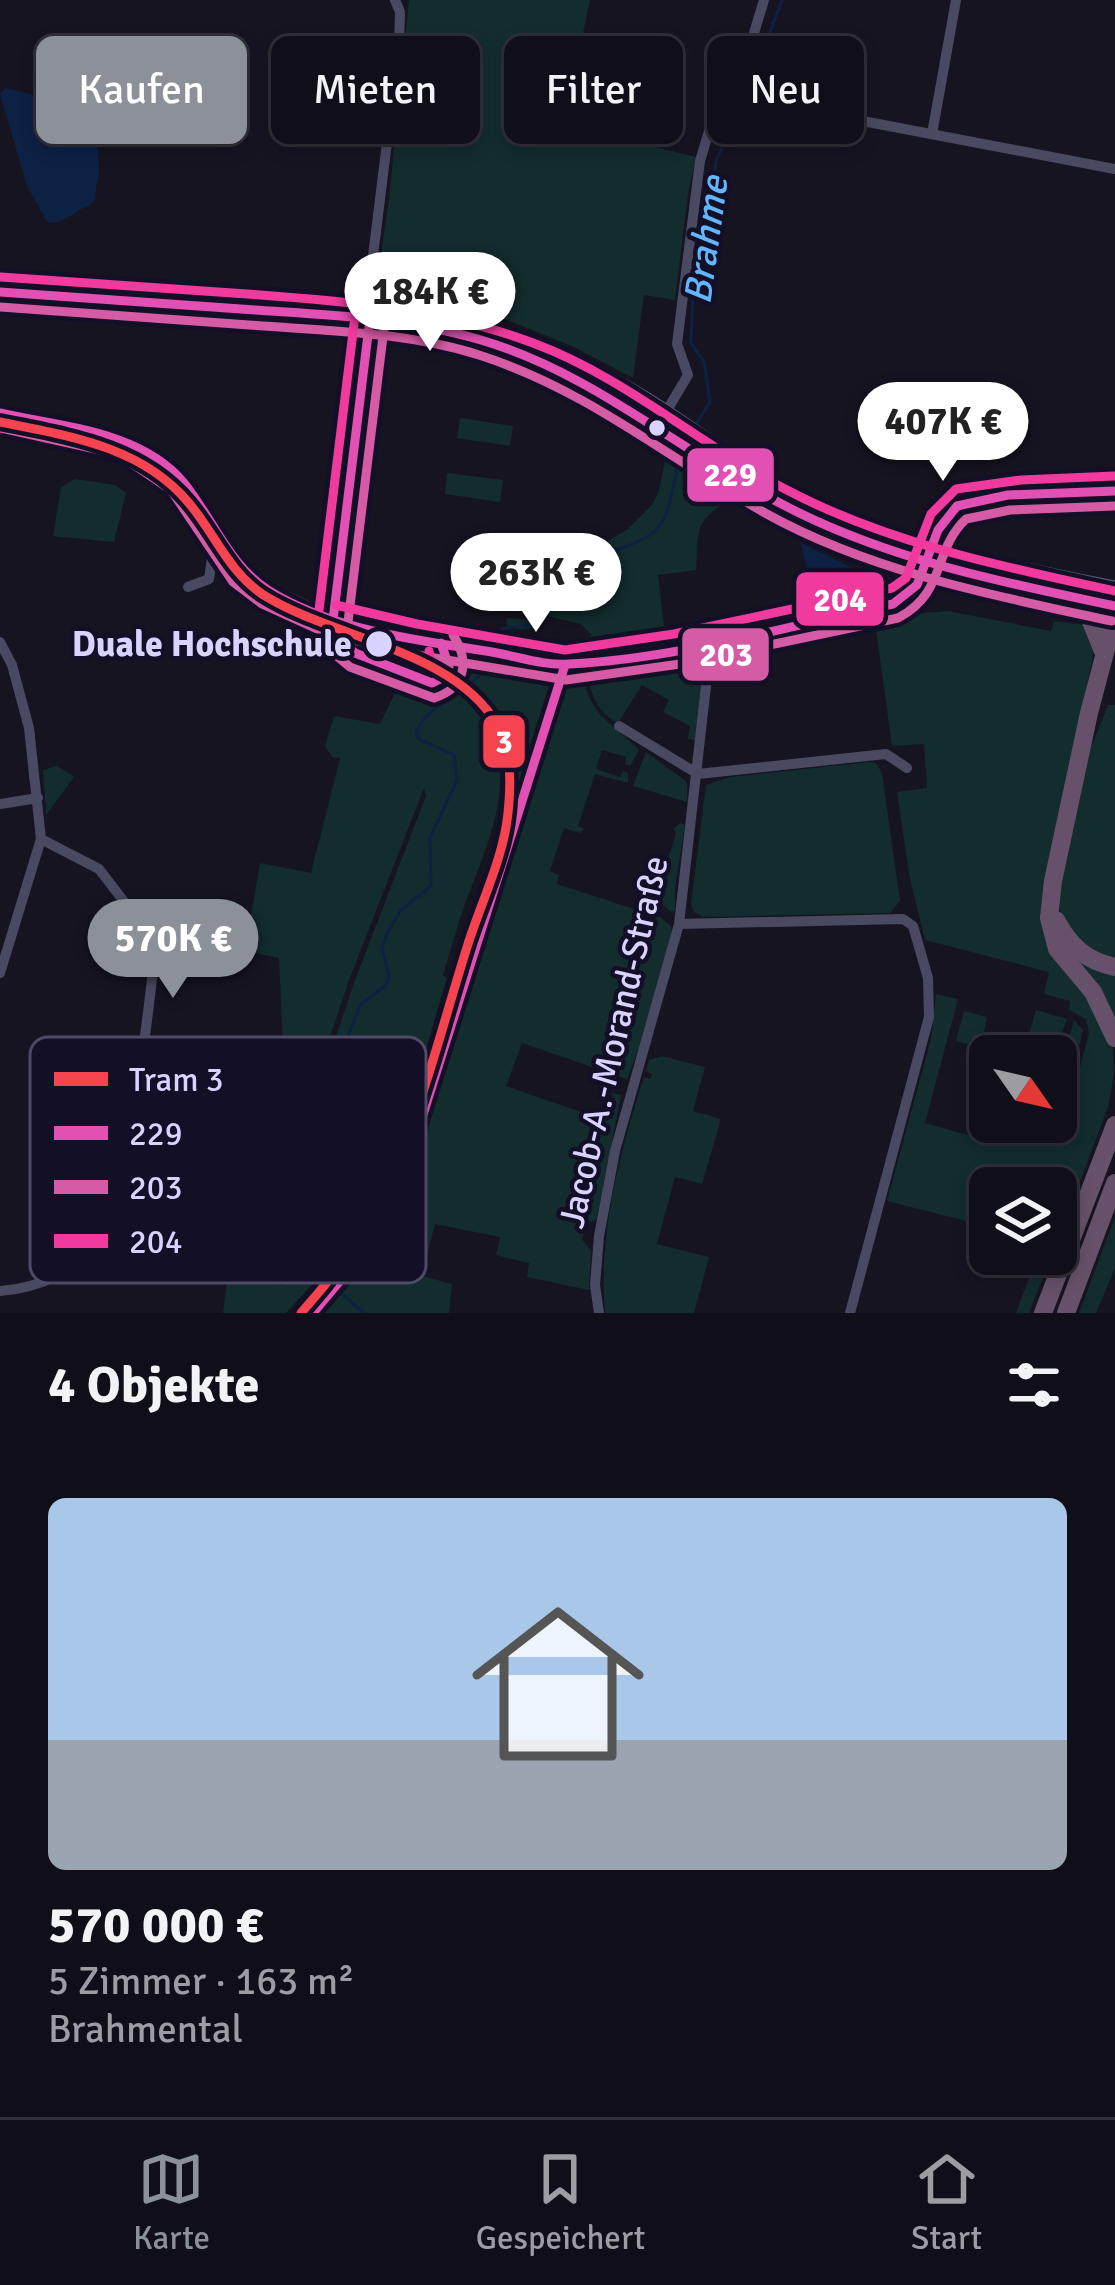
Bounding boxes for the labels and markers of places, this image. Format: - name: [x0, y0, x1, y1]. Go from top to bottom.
- pin: 184K €: [332, 252, 528, 354]
- pin: 407K €: [845, 382, 1041, 484]
- unlabelled marker: [646, 417, 668, 439]
- pin: 263K €: [438, 533, 634, 635]
- place label: Duale Hochschule: [72, 622, 352, 667]
- marker: Duale Hochschule: [363, 628, 395, 660]
- pin: 570K €: [75, 899, 271, 1001]

